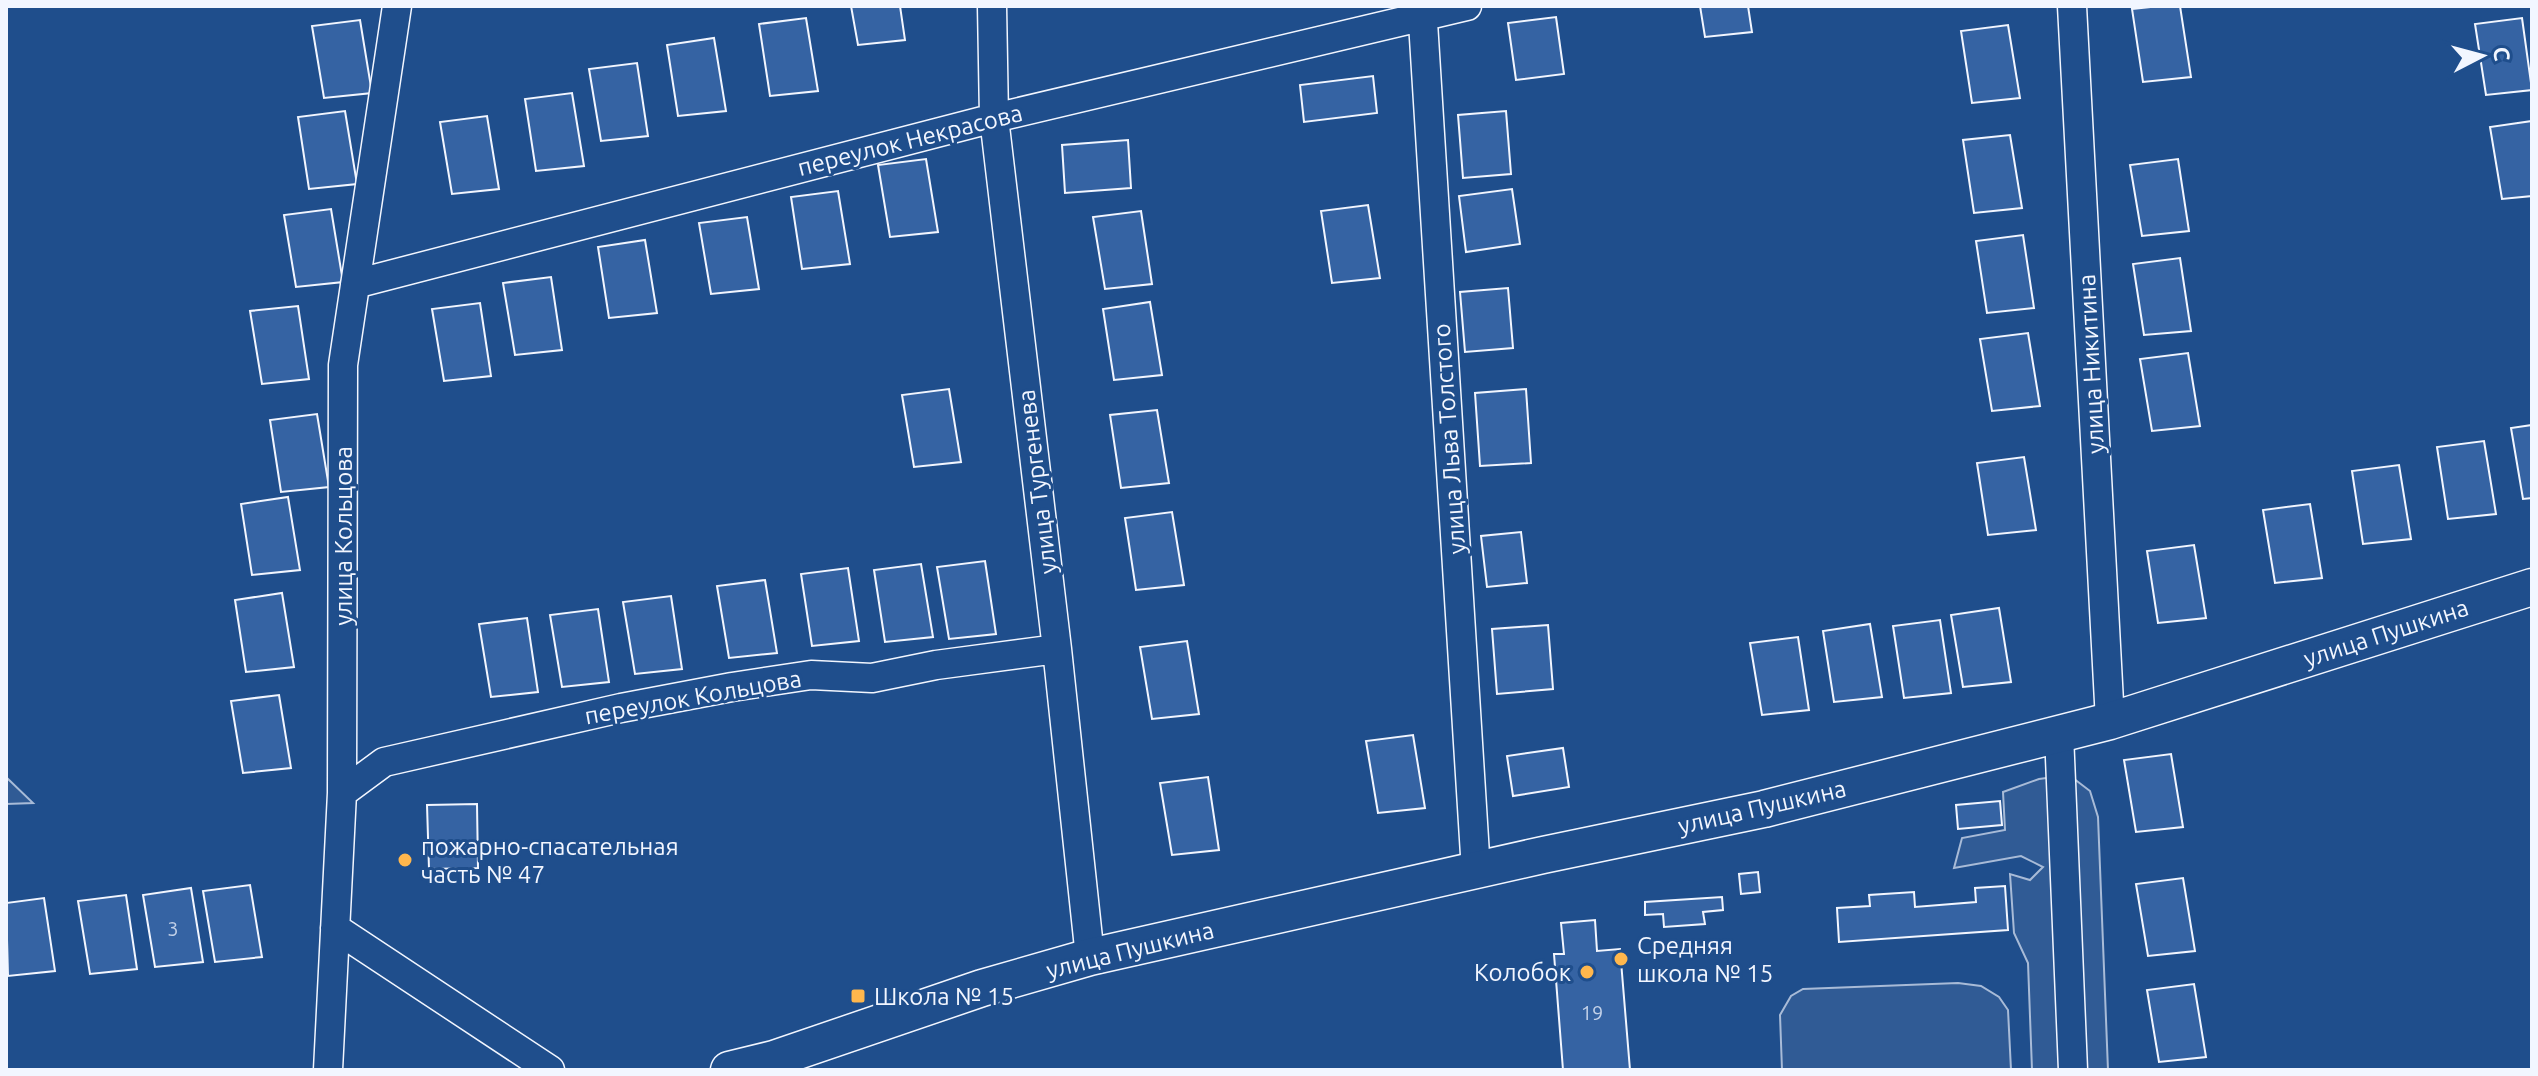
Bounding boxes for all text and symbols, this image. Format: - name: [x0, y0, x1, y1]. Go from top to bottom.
- north arrow: [2442, 16, 2522, 96]
- text: С: [2489, 46, 2516, 62]
- street label: переулок Некрасова: [795, 99, 1025, 181]
- street label: улица Никитина: [2073, 273, 2109, 455]
- street label: улица Льва Толстого: [1427, 323, 1471, 555]
- street label: улица Тургенева: [1012, 388, 1062, 576]
- street label: улица Кольцова: [330, 446, 357, 626]
- street label: улица Пушкина: [2300, 594, 2472, 672]
- street label: переулок Кольцова: [582, 665, 804, 729]
- street label: улица Пушкина: [1675, 775, 1849, 839]
- place label: пожарно-спасательная часть № 47: [421, 833, 679, 888]
- marker: пожарно-спасательная часть № 47: [396, 851, 414, 869]
- street label: улица Пушкина: [1043, 916, 1217, 984]
- house number: 3: [167, 917, 179, 940]
- place label: Средняя школа № 15: [1637, 932, 1773, 987]
- marker: Средняя школа № 15: [1612, 950, 1630, 968]
- place label: Колобок: [1474, 959, 1571, 986]
- marker: Колобок: [1578, 963, 1596, 981]
- place label: Школа № 15: [874, 983, 1014, 1010]
- marker: Школа № 15: [849, 987, 867, 1005]
- house number: 19: [1581, 1001, 1603, 1024]

